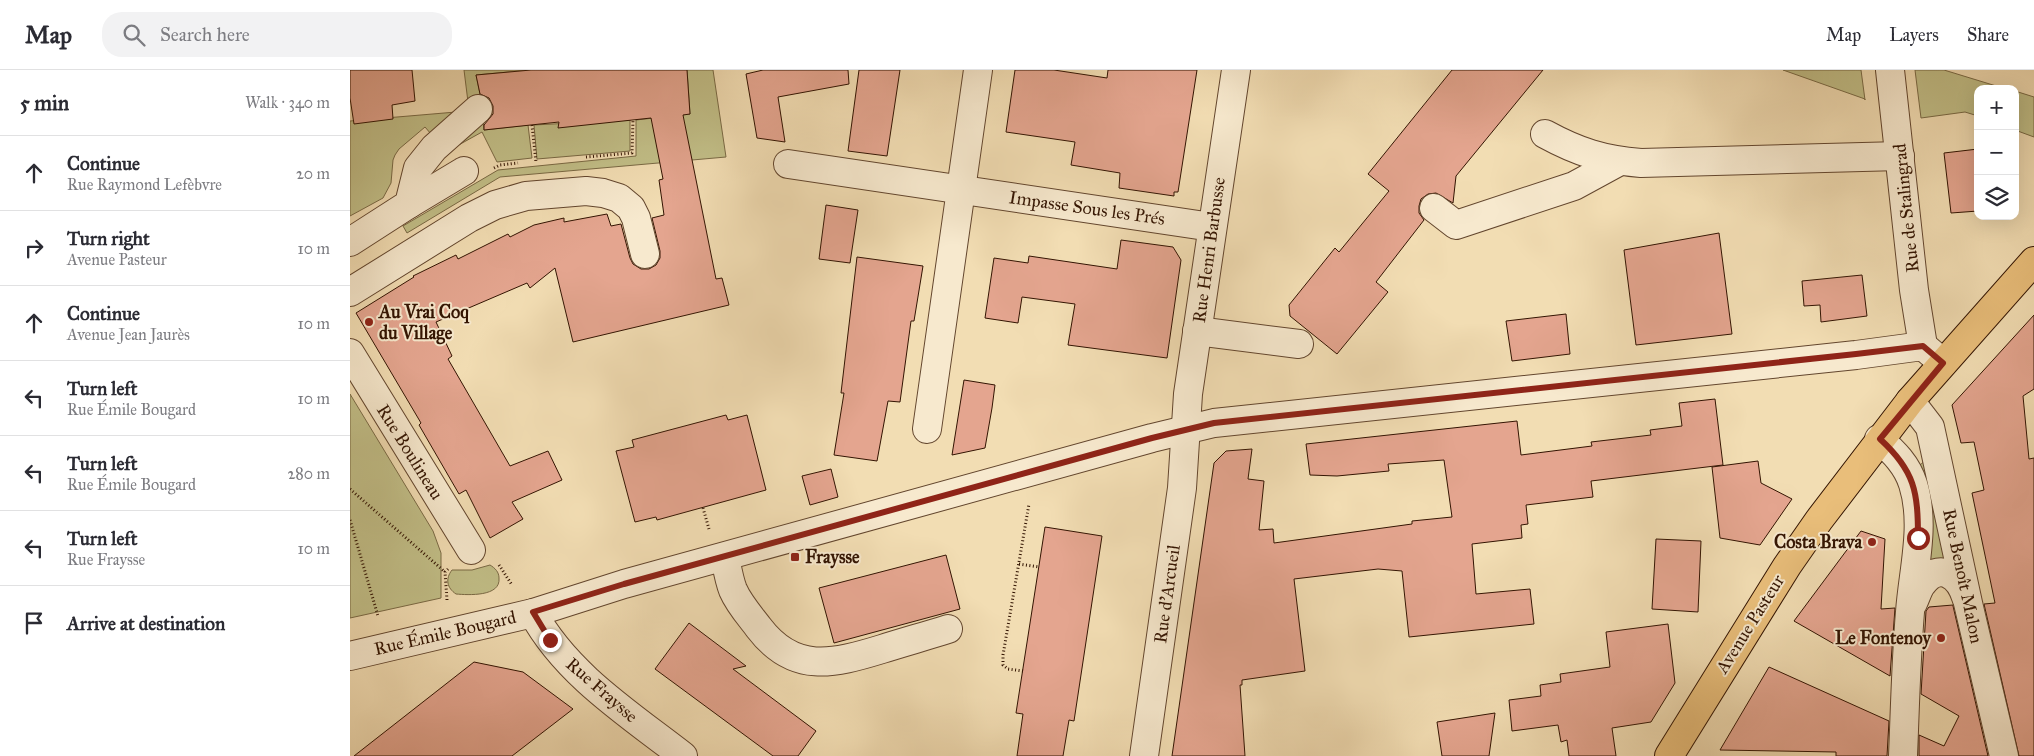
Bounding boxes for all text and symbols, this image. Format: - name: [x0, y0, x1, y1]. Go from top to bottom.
- search box: [102, 12, 452, 57]
- text: Map: [25, 20, 72, 50]
- icon: search: [120, 21, 148, 49]
- text: Search here: [160, 23, 250, 46]
- text: Map: [1826, 24, 1861, 46]
- text: Layers: [1889, 24, 1939, 46]
- text: Share: [1967, 24, 2009, 46]
- map controls: [1974, 85, 2019, 220]
- button: +: [1974, 85, 2019, 130]
- text: 5 min: [20, 90, 69, 116]
- text: Walk · 340 m: [245, 93, 330, 112]
- button: −: [1974, 130, 2019, 175]
- street label: Rue de Stalingrad: [1888, 142, 1925, 274]
- text: Continue: [67, 152, 140, 175]
- icon: ahead: [20, 159, 48, 187]
- text: 20 m: [296, 164, 330, 183]
- text: Rue Raymond Lefèbvre: [67, 175, 222, 194]
- button: layers: [1974, 175, 2019, 220]
- street label: Rue Henri Barbusse: [1188, 176, 1230, 324]
- street label: Impasse Sous les Prés: [1008, 186, 1166, 230]
- text: Turn right: [67, 227, 150, 250]
- icon: right: [20, 234, 48, 262]
- text: 10 m: [298, 239, 330, 258]
- text: Avenue Pasteur: [67, 250, 167, 269]
- place label: Au Vrai Coq du Village: [378, 301, 470, 345]
- text: Continue: [67, 302, 140, 325]
- icon: ahead: [20, 309, 48, 337]
- text: 10 m: [298, 314, 330, 333]
- marker: Au Vrai Coq du Village: [363, 316, 375, 328]
- text: Avenue Jean Jaurès: [67, 325, 190, 344]
- text: Turn left: [67, 377, 137, 400]
- icon: left: [20, 384, 48, 412]
- text: 10 m: [298, 389, 330, 408]
- text: Rue Émile Bougard: [67, 400, 196, 419]
- street label: Rue Boulineau: [372, 400, 448, 504]
- text: Turn left: [67, 452, 137, 475]
- icon: left: [20, 459, 48, 487]
- text: 280 m: [287, 464, 330, 483]
- text: Rue Émile Bougard: [67, 475, 196, 494]
- street label: Rue Benoît Malon: [1938, 507, 1988, 645]
- text: Turn left: [67, 527, 137, 550]
- route start: [1907, 527, 1930, 550]
- place label: Costa Brava: [1774, 531, 1862, 553]
- icon: left: [20, 534, 48, 562]
- marker: Costa Brava: [1866, 536, 1878, 548]
- text: 10 m: [298, 539, 330, 558]
- street label: Rue d'Arcueil: [1149, 543, 1185, 645]
- place label: Fraysse: [805, 546, 860, 569]
- text: Rue Fraysse: [67, 550, 145, 569]
- marker: Fraysse: [789, 551, 801, 563]
- street label: Avenue Pasteur: [1710, 570, 1789, 678]
- street label: Rue Émile Bougard: [371, 604, 518, 661]
- icon: arrive: [20, 609, 48, 637]
- text: Arrive at destination: [67, 612, 225, 635]
- place label: Le Fontenoy: [1835, 627, 1933, 650]
- route end: [539, 629, 562, 652]
- marker: Le Fontenoy: [1935, 632, 1947, 644]
- street label: Rue Fraysse: [562, 653, 642, 727]

